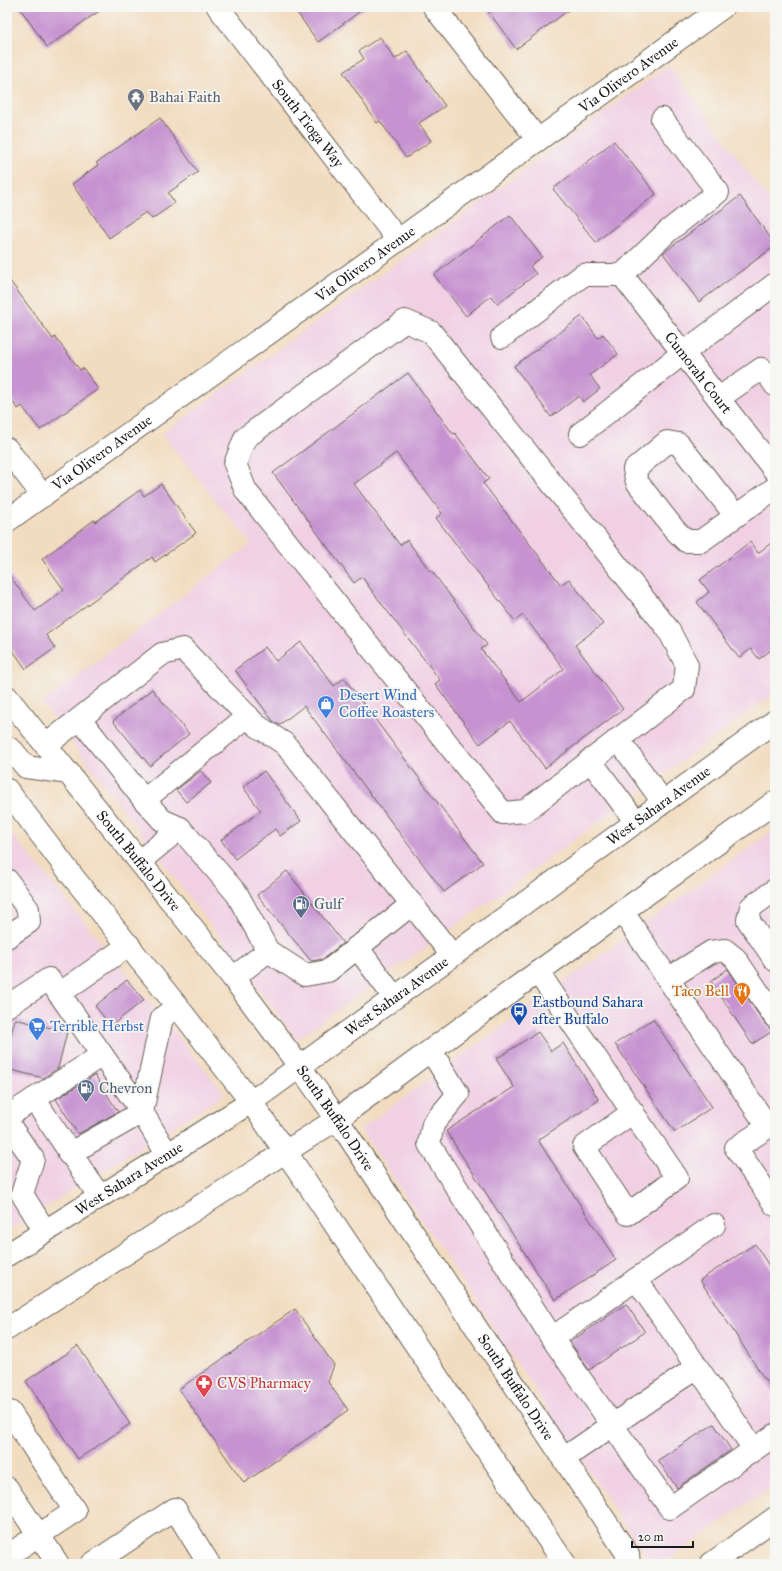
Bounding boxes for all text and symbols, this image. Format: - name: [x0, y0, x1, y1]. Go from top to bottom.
- street label: Via Olivero Avenue: [574, 33, 682, 117]
- street label: South Tioga Way: [268, 76, 348, 172]
- temple icon: Bahai Faith: [126, 87, 146, 112]
- place label: Bahai Faith: [149, 88, 221, 106]
- street label: Via Olivero Avenue: [311, 222, 419, 306]
- street label: Cumorah Court: [661, 328, 736, 418]
- street label: Via Olivero Avenue: [48, 411, 155, 495]
- place label: Desert Wind Coffee Roasters: [339, 686, 434, 721]
- shop icon: Desert Wind Coffee Roasters: [316, 694, 336, 719]
- street label: West Sahara Avenue: [603, 762, 714, 849]
- street label: South Buffalo Drive: [93, 807, 185, 915]
- fuel station icon: Gulf: [291, 894, 311, 919]
- place label: Gulf: [314, 895, 345, 913]
- street label: West Sahara Avenue: [341, 952, 452, 1040]
- restaurant icon: Taco Bell: [732, 981, 752, 1006]
- place label: Taco Bell: [672, 982, 730, 1000]
- place label: Eastbound Sahara after Buffalo: [532, 993, 644, 1028]
- bus stop icon: Eastbound Sahara after Buffalo: [509, 1001, 529, 1026]
- supermarket icon: Terrible Herbst: [27, 1016, 47, 1041]
- place label: Terrible Herbst: [50, 1017, 145, 1035]
- street label: South Buffalo Drive: [293, 1062, 378, 1174]
- fuel station icon: Chevron: [76, 1078, 96, 1103]
- place label: Chevron: [99, 1079, 152, 1097]
- street label: West Sahara Avenue: [72, 1138, 186, 1219]
- street label: South Buffalo Drive: [474, 1330, 558, 1444]
- pharmacy icon: CVS Pharmacy: [194, 1373, 214, 1398]
- place label: CVS Pharmacy: [217, 1374, 312, 1392]
- scale bar: [632, 1523, 693, 1549]
- text: 20 m: [638, 1530, 664, 1544]

